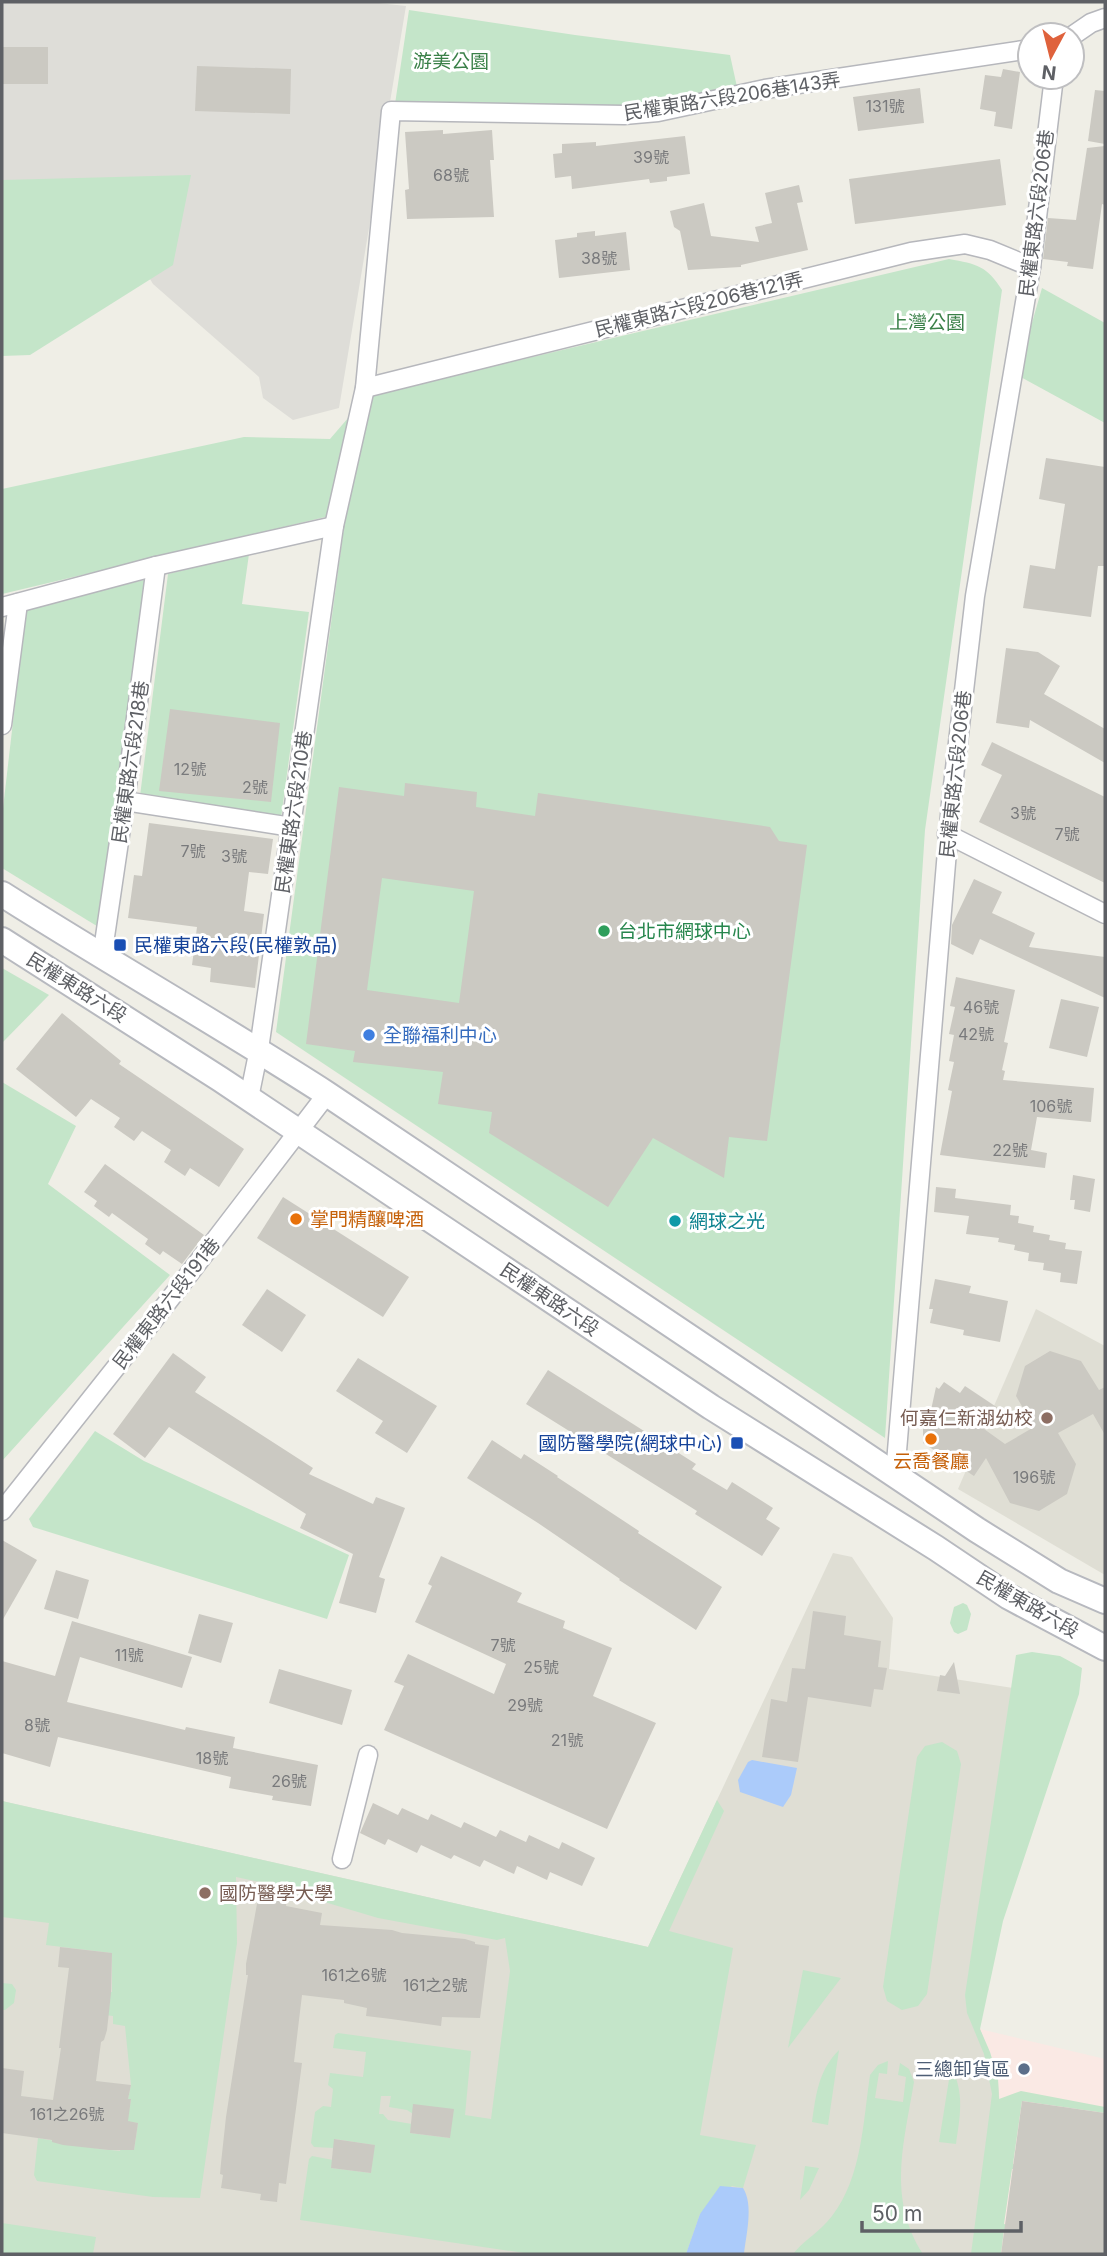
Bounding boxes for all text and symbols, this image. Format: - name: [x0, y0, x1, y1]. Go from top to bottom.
- north arrow: [1016, 21, 1086, 91]
- park label: 游美公園: [413, 50, 489, 73]
- text: N: [1040, 60, 1058, 85]
- street label: 民權東路六段206巷143弄: [622, 68, 842, 125]
- house number: 131號: [866, 96, 904, 116]
- street label: 民權東路六段206巷: [1015, 128, 1058, 298]
- house number: 39號: [633, 147, 669, 167]
- house number: 68號: [433, 165, 469, 185]
- house number: 38號: [581, 248, 617, 268]
- street label: 民權東路六段206巷121弄: [592, 267, 806, 342]
- park label: 上灣公園: [889, 311, 965, 334]
- street label: 民權東路六段218巷: [108, 679, 153, 845]
- street label: 民權東路六段206巷: [935, 689, 976, 859]
- street label: 民權東路六段210巷: [271, 729, 316, 895]
- house number: 12號: [174, 759, 206, 779]
- house number: 2號: [242, 777, 268, 797]
- house number: 3號: [1010, 803, 1036, 823]
- house number: 7號: [1054, 824, 1080, 844]
- house number: 7號: [180, 841, 206, 861]
- house number: 3號: [221, 846, 247, 866]
- place label: 台北市網球中心: [618, 920, 751, 943]
- marker: 台北市網球中心: [596, 923, 612, 939]
- place label: 民權東路六段(民權敦品): [134, 934, 338, 957]
- marker: 民權東路六段(民權敦品): [112, 937, 128, 953]
- street label: 民權東路六段: [22, 947, 131, 1027]
- house number: 46號: [963, 997, 999, 1017]
- place label: 全聯福利中心: [383, 1024, 497, 1047]
- house number: 42號: [958, 1024, 994, 1044]
- marker: 全聯福利中心: [361, 1027, 377, 1043]
- house number: 106號: [1030, 1096, 1072, 1116]
- house number: 22號: [992, 1140, 1028, 1160]
- place label: 掌門精釀啤酒: [310, 1208, 424, 1231]
- place label: 網球之光: [689, 1210, 765, 1233]
- marker: 掌門精釀啤酒: [288, 1211, 304, 1227]
- marker: 網球之光: [667, 1213, 683, 1229]
- street label: 民權東路六段191巷: [108, 1233, 225, 1374]
- street label: 民權東路六段: [496, 1258, 603, 1341]
- place label: 何嘉仁新湖幼校: [900, 1407, 1033, 1430]
- marker: 何嘉仁新湖幼校: [1039, 1410, 1055, 1426]
- marker: 云喬餐廳: [923, 1431, 939, 1447]
- place label: 國防醫學院(網球中心): [538, 1432, 723, 1455]
- marker: 國防醫學院(網球中心): [729, 1435, 745, 1451]
- place label: 云喬餐廳: [893, 1450, 969, 1473]
- house number: 196號: [1013, 1467, 1055, 1487]
- street label: 民權東路六段: [973, 1566, 1083, 1643]
- house number: 7號: [490, 1635, 516, 1655]
- house number: 11號: [114, 1645, 144, 1665]
- house number: 25號: [523, 1657, 559, 1677]
- house number: 29號: [507, 1695, 543, 1715]
- house number: 8號: [24, 1715, 50, 1735]
- house number: 21號: [551, 1730, 583, 1750]
- house number: 18號: [196, 1748, 228, 1768]
- house number: 26號: [271, 1771, 307, 1791]
- place label: 國防醫學大學: [219, 1882, 333, 1905]
- marker: 國防醫學大學: [197, 1885, 213, 1901]
- house number: 161之6號: [322, 1965, 386, 1985]
- house number: 161之2號: [403, 1975, 467, 1995]
- place label: 三總卸貨區: [915, 2058, 1010, 2081]
- marker: 三總卸貨區: [1016, 2061, 1032, 2077]
- house number: 161之26號: [30, 2104, 104, 2124]
- scale bar: [862, 2190, 1021, 2234]
- text: 50 m: [872, 2201, 922, 2226]

